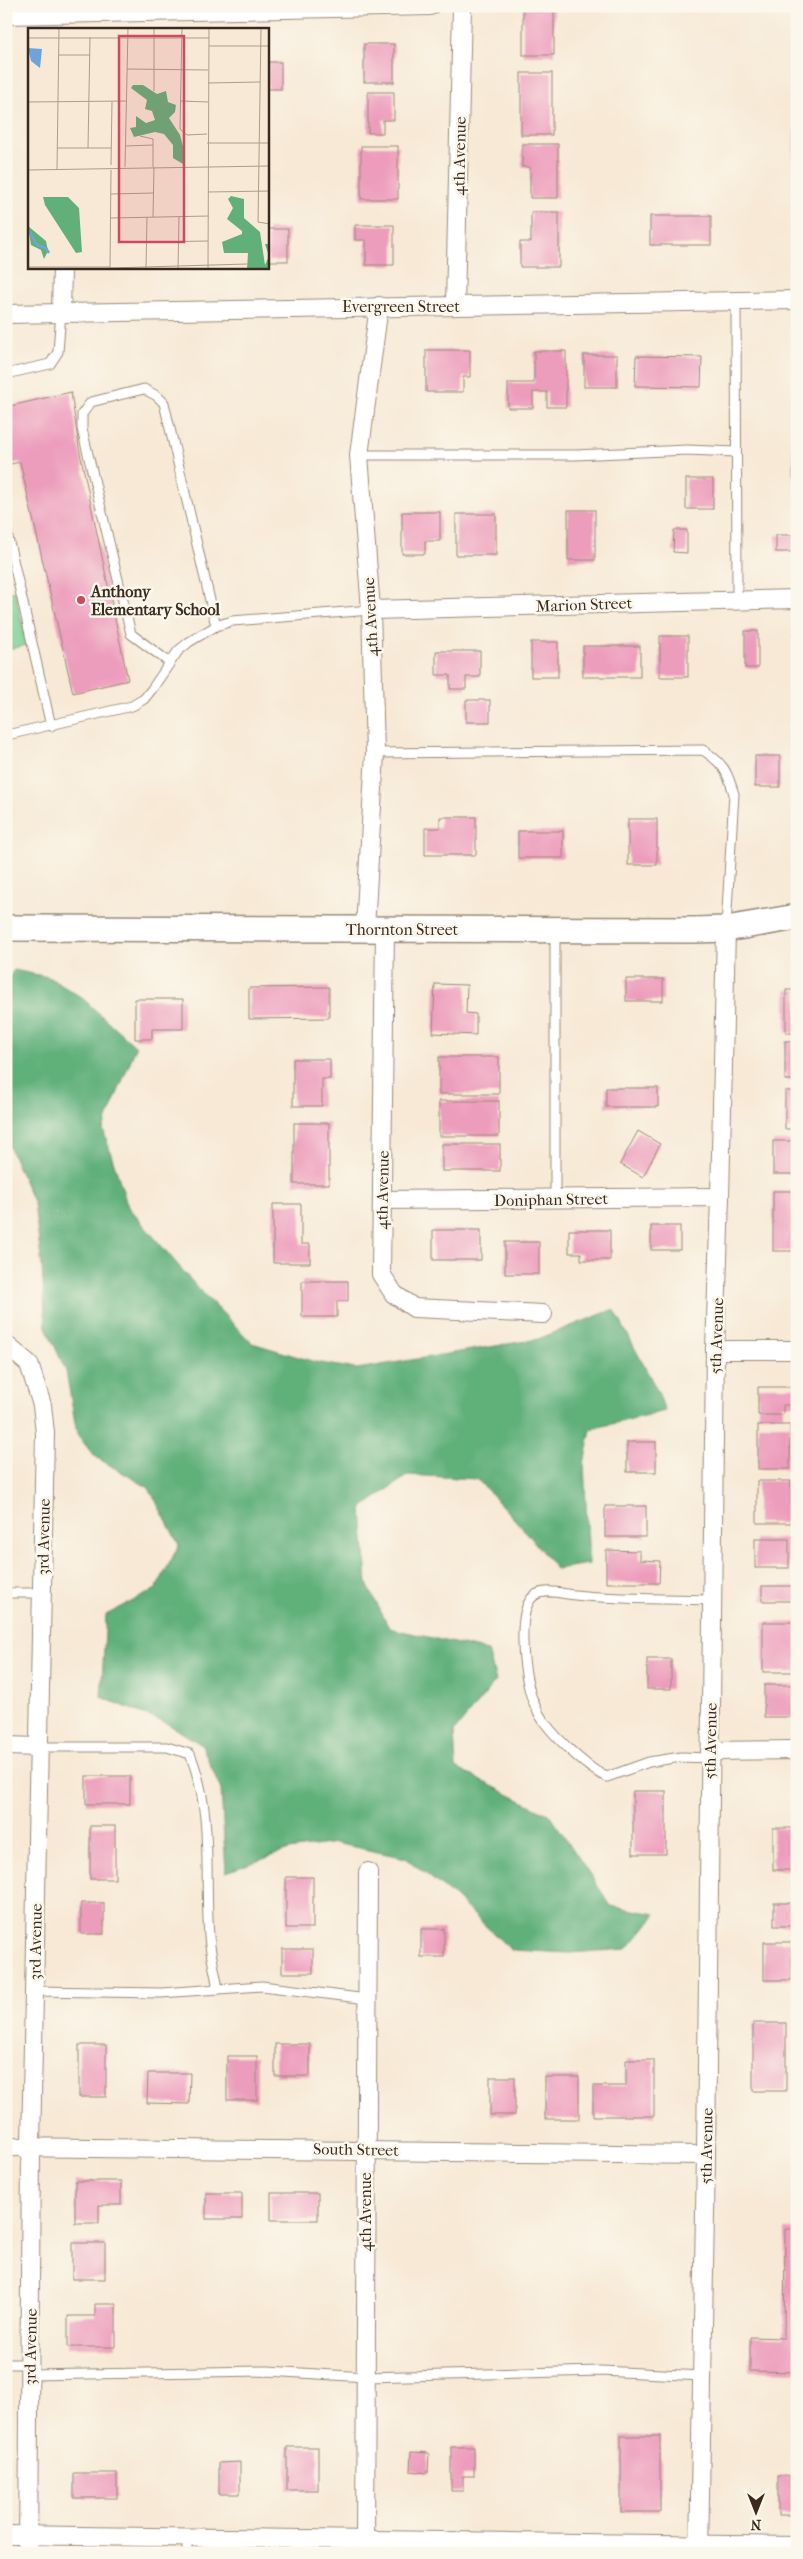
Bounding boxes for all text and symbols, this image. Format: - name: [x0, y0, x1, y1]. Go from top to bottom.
- inset map: [28, 28, 269, 269]
- street label: 4th Avenue: [449, 116, 470, 196]
- street label: Evergreen Street: [342, 297, 460, 316]
- street label: 4th Avenue: [359, 577, 382, 657]
- place label: Anthony Elementary School: [90, 582, 220, 620]
- street label: Marion Street: [536, 593, 633, 616]
- marker: Anthony Elementary School: [75, 594, 87, 606]
- street label: Thornton Street: [346, 920, 459, 939]
- street label: 4th Avenue: [372, 1150, 393, 1230]
- street label: Doniphan Street: [494, 1189, 609, 1210]
- street label: 5th Avenue: [706, 1297, 727, 1375]
- street label: 3rd Avenue: [33, 1498, 54, 1576]
- street label: 5th Avenue: [700, 1702, 721, 1780]
- street label: 3rd Avenue: [25, 1903, 46, 1981]
- street label: 5th Avenue: [696, 2107, 717, 2185]
- street label: South Street: [313, 2139, 399, 2160]
- street label: 4th Avenue: [356, 2172, 375, 2252]
- street label: 3rd Avenue: [20, 2308, 41, 2386]
- north arrow: [730, 2486, 780, 2536]
- text: N: [750, 2516, 761, 2533]

